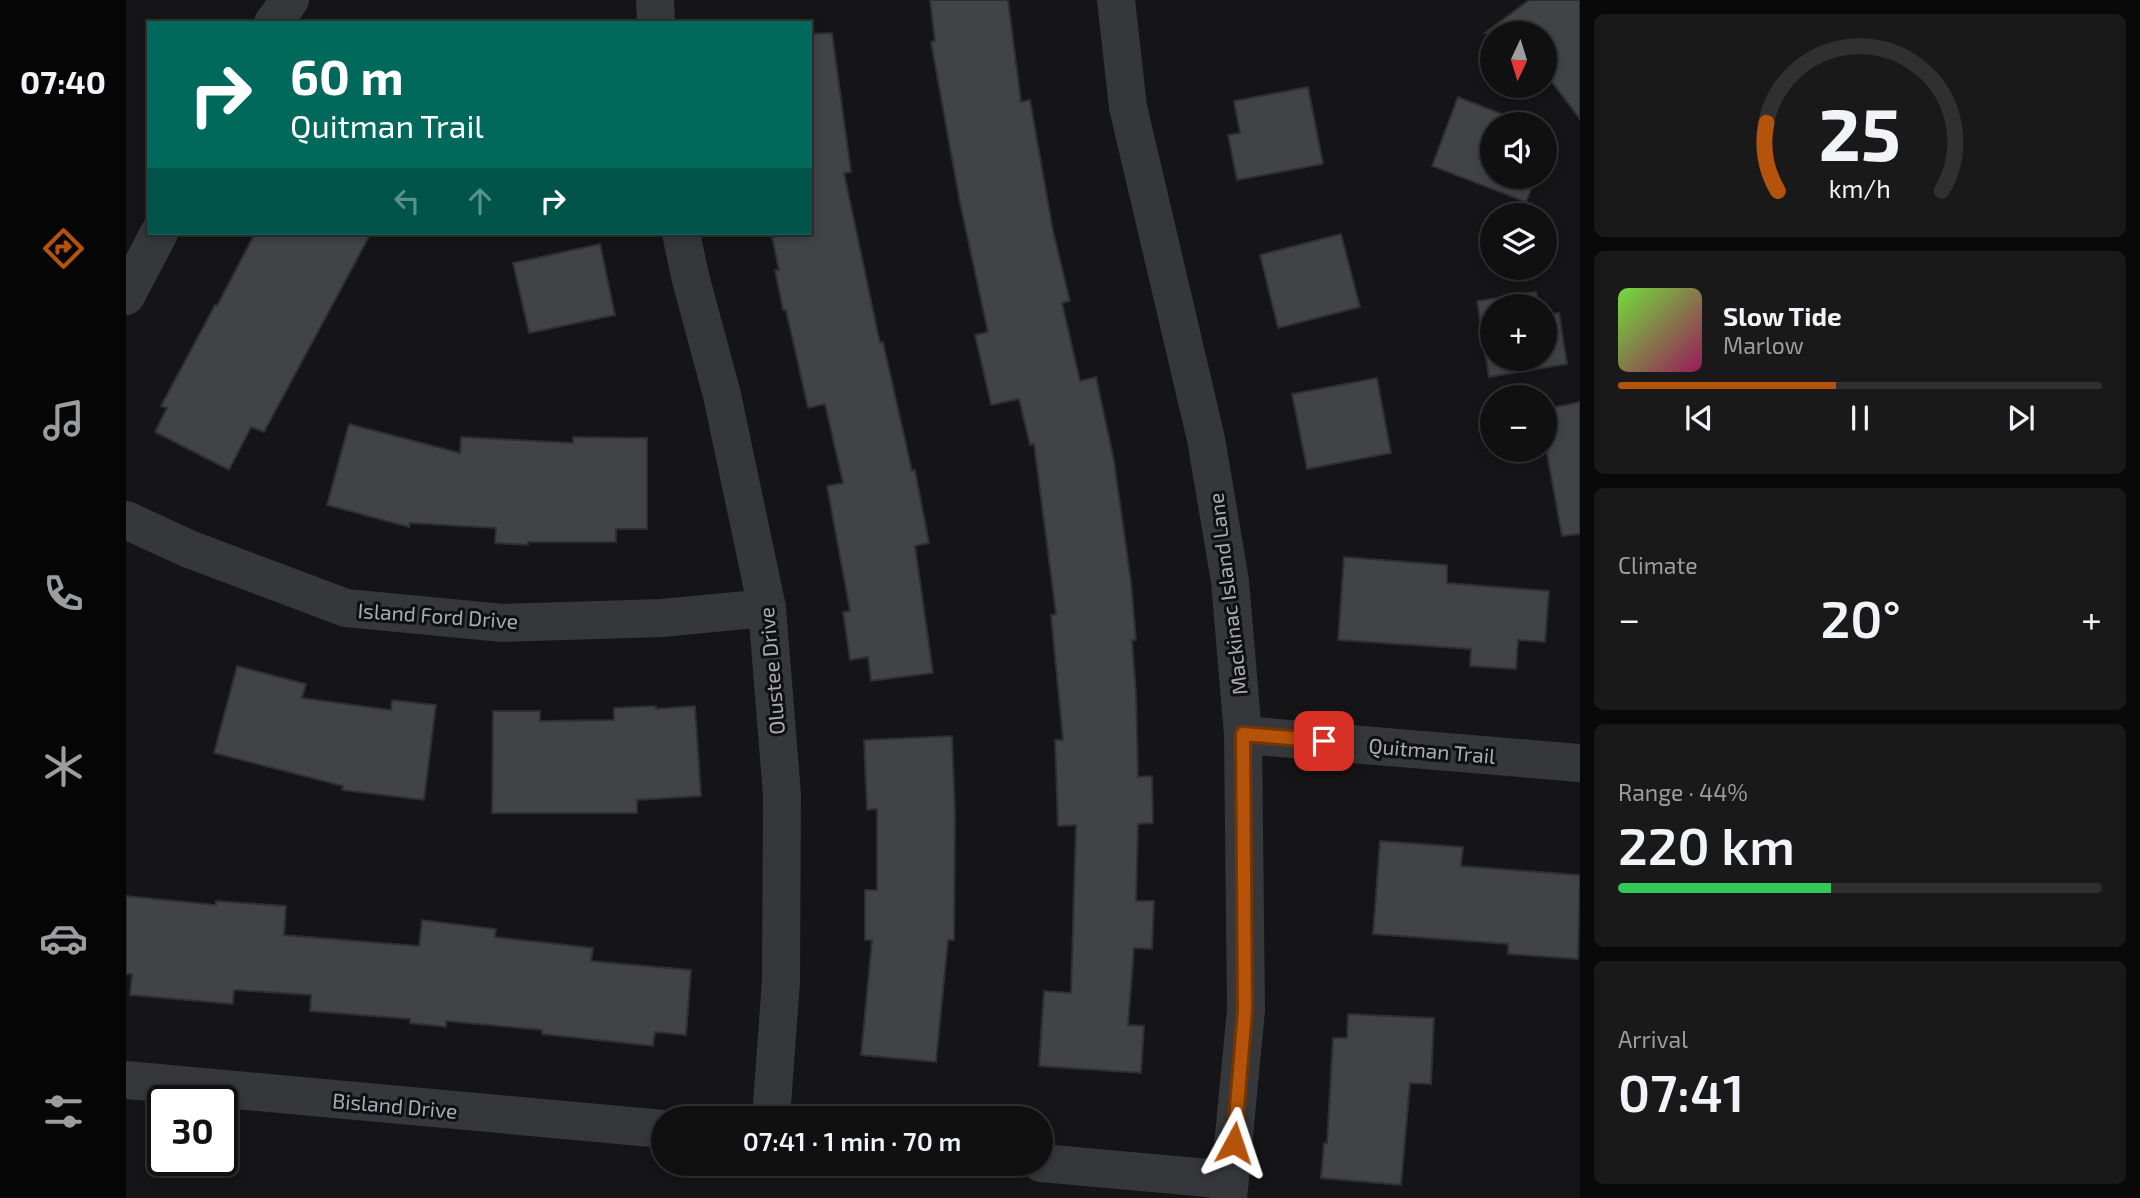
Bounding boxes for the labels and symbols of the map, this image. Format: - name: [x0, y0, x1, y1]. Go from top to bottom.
- north arrow: [1480, 21, 1558, 98]
- street label: Mackinac Island Lane: [1202, 492, 1252, 696]
- street label: Island Ford Drive: [357, 597, 519, 633]
- street label: Olustee Drive: [753, 606, 789, 736]
- pin: [1294, 711, 1354, 771]
- street label: Quitman Trail: [1367, 732, 1497, 769]
- speed limit sign: 30: [147, 1085, 238, 1176]
- street label: Bisland Drive: [331, 1087, 459, 1123]
- position arrow: [1197, 1106, 1271, 1180]

